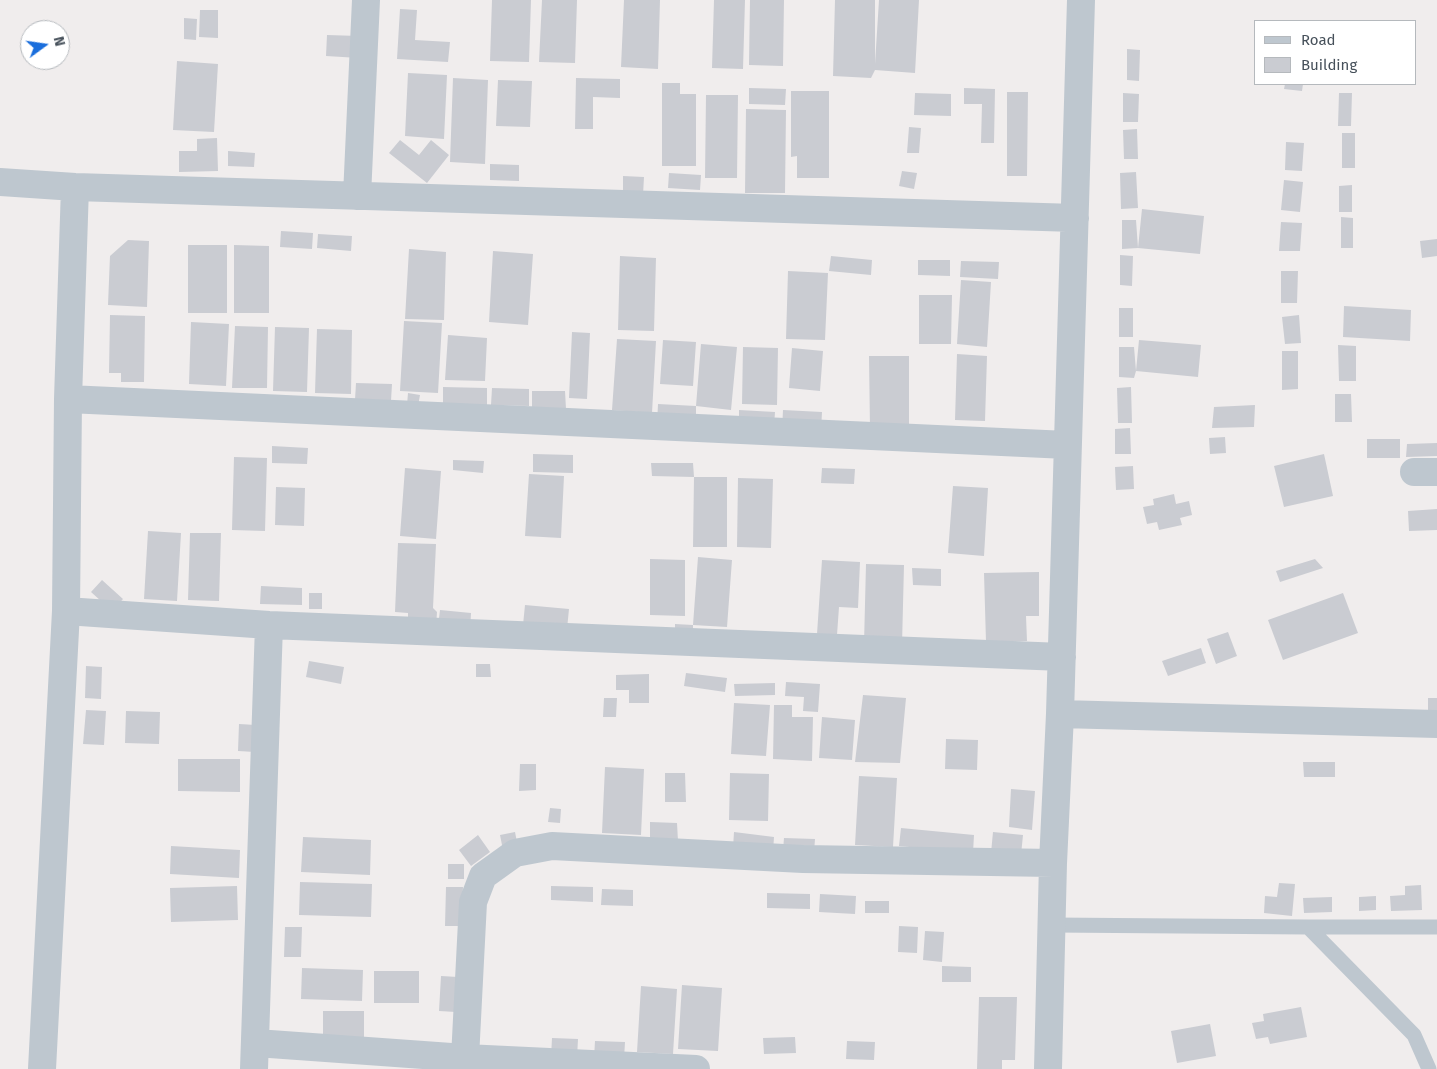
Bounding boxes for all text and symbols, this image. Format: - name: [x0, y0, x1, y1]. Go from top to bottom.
- north arrow: [20, 20, 70, 70]
- legend: [1254, 20, 1417, 85]
- text: Road: [1301, 31, 1336, 49]
- text: N: [50, 35, 68, 48]
- text: Building: [1301, 56, 1357, 74]

